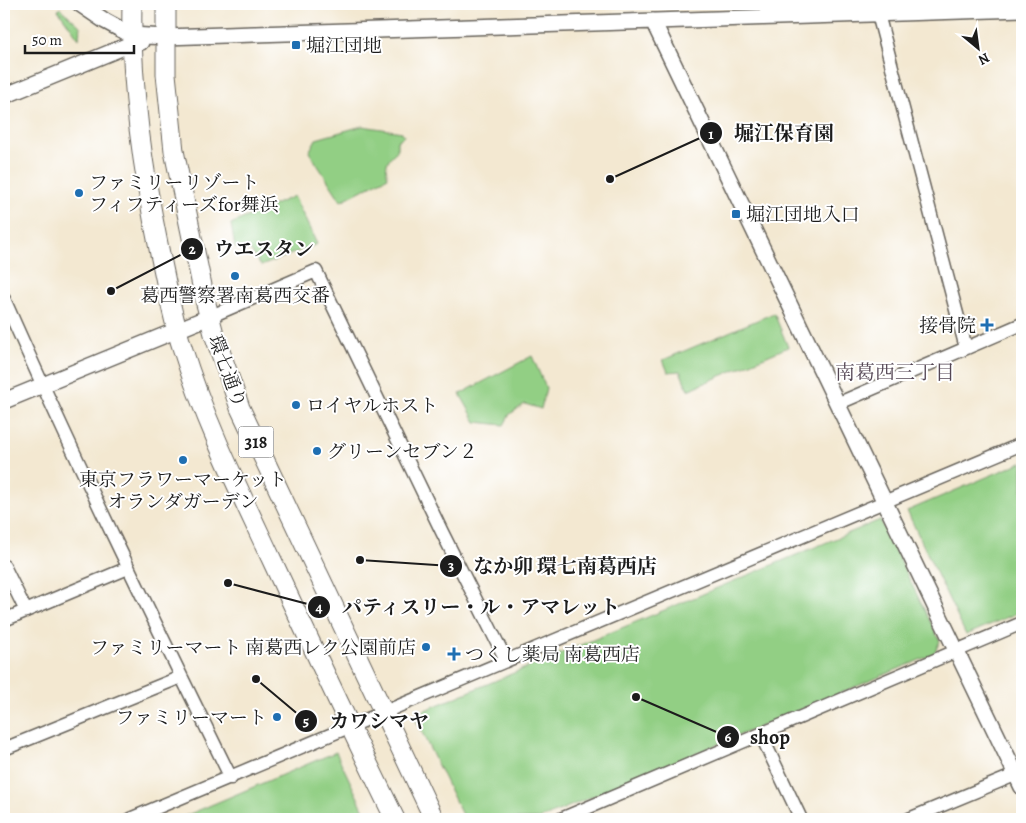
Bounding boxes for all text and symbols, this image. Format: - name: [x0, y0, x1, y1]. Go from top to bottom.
- scale bar: [25, 22, 134, 54]
- north arrow: [954, 22, 1004, 72]
- text: 50 m: [32, 30, 62, 50]
- place label: 堀江団地: [306, 33, 382, 59]
- marker: 堀江団地: [290, 39, 302, 51]
- text: N: [975, 48, 993, 70]
- callout: 堀江保育園: [699, 116, 844, 151]
- text: 堀江保育園: [734, 120, 834, 147]
- text: 1: [708, 124, 714, 144]
- place label: ファミリーリゾート フィフティーズfor舞浜: [89, 170, 279, 218]
- marker: ファミリーリゾート フィフティーズfor舞浜: [73, 187, 85, 199]
- place label: 堀江団地入口: [746, 202, 860, 228]
- marker: 堀江団地入口: [730, 208, 742, 220]
- callout: ウエスタン: [179, 232, 324, 267]
- text: ウエスタン: [214, 236, 314, 263]
- text: 2: [188, 239, 196, 259]
- marker: 葛西警察署南葛西交番: [229, 270, 241, 282]
- place label: 葛西警察署南葛西交番: [140, 283, 330, 309]
- place label: 接骨院: [919, 313, 976, 339]
- marker: 接骨院: [980, 318, 994, 332]
- street label: 環七通り: [202, 331, 252, 412]
- district label: 南葛西三丁目: [835, 359, 955, 386]
- place label: ロイヤルホスト: [306, 393, 438, 419]
- marker: ロイヤルホスト: [290, 399, 302, 411]
- road number: 318: [238, 427, 274, 458]
- place label: グリーンセブン２: [327, 439, 478, 465]
- marker: グリーンセブン２: [311, 445, 323, 457]
- marker: 東京フラワーマーケット オランダガーデン: [177, 454, 189, 466]
- place label: 東京フラワーマーケット オランダガーデン: [79, 467, 287, 515]
- callout: なか卯 環七南葛西店: [438, 548, 667, 583]
- text: なか卯 環七南葛西店: [473, 553, 657, 580]
- text: 3: [448, 556, 454, 576]
- callout: パティスリー・ル・アマレット: [306, 590, 631, 625]
- text: パティスリー・ル・アマレット: [342, 594, 620, 621]
- text: 4: [315, 597, 323, 617]
- place label: ファミリーマート 南葛西レク公園前店: [90, 635, 416, 661]
- marker: ファミリーマート 南葛西レク公園前店: [420, 641, 432, 653]
- place label: つくし薬局 南葛西店: [465, 642, 640, 668]
- marker: つくし薬局 南葛西店: [447, 647, 461, 661]
- callout: カワシマヤ: [294, 703, 439, 738]
- place label: ファミリーマート: [115, 705, 267, 731]
- text: カワシマヤ: [329, 708, 429, 735]
- marker: ファミリーマート: [271, 711, 283, 723]
- text: 5: [303, 711, 309, 731]
- callout: shop: [715, 719, 800, 754]
- text: shop: [750, 724, 790, 751]
- text: 6: [724, 727, 732, 747]

